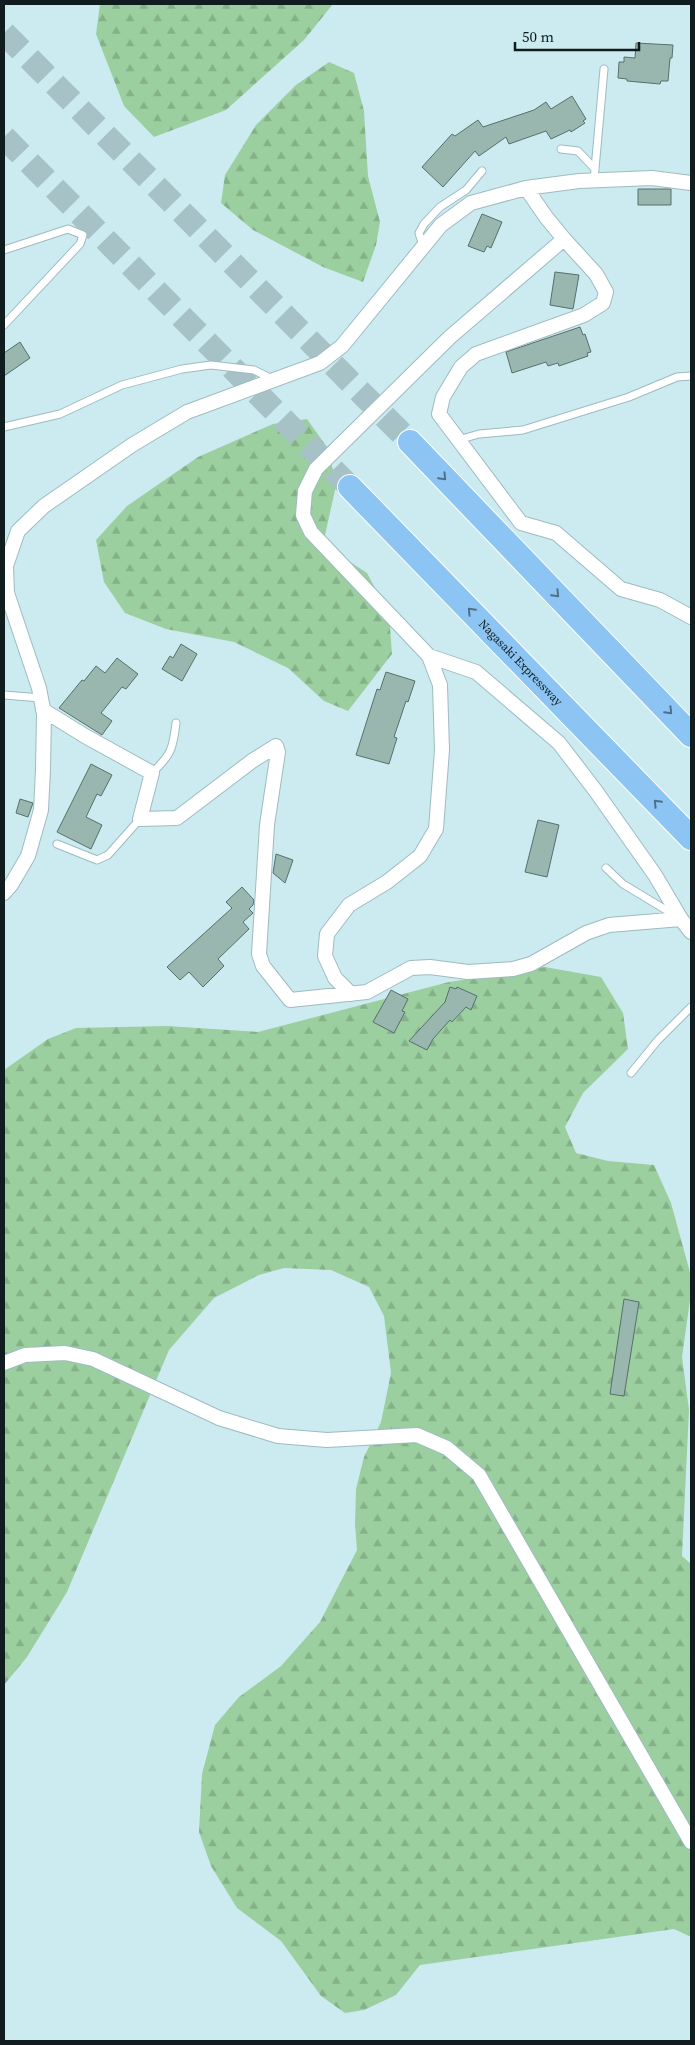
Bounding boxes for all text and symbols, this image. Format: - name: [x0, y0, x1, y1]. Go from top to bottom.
- scale bar: [515, 20, 639, 52]
- text: 50 m: [522, 26, 554, 47]
- one-way arrow: [437, 471, 446, 480]
- one-way arrow: [550, 589, 559, 598]
- one-way arrow: [467, 608, 476, 617]
- street label: Nagasaki Expressway: [475, 616, 567, 710]
- one-way arrow: [663, 706, 672, 715]
- one-way arrow: [654, 799, 663, 808]

